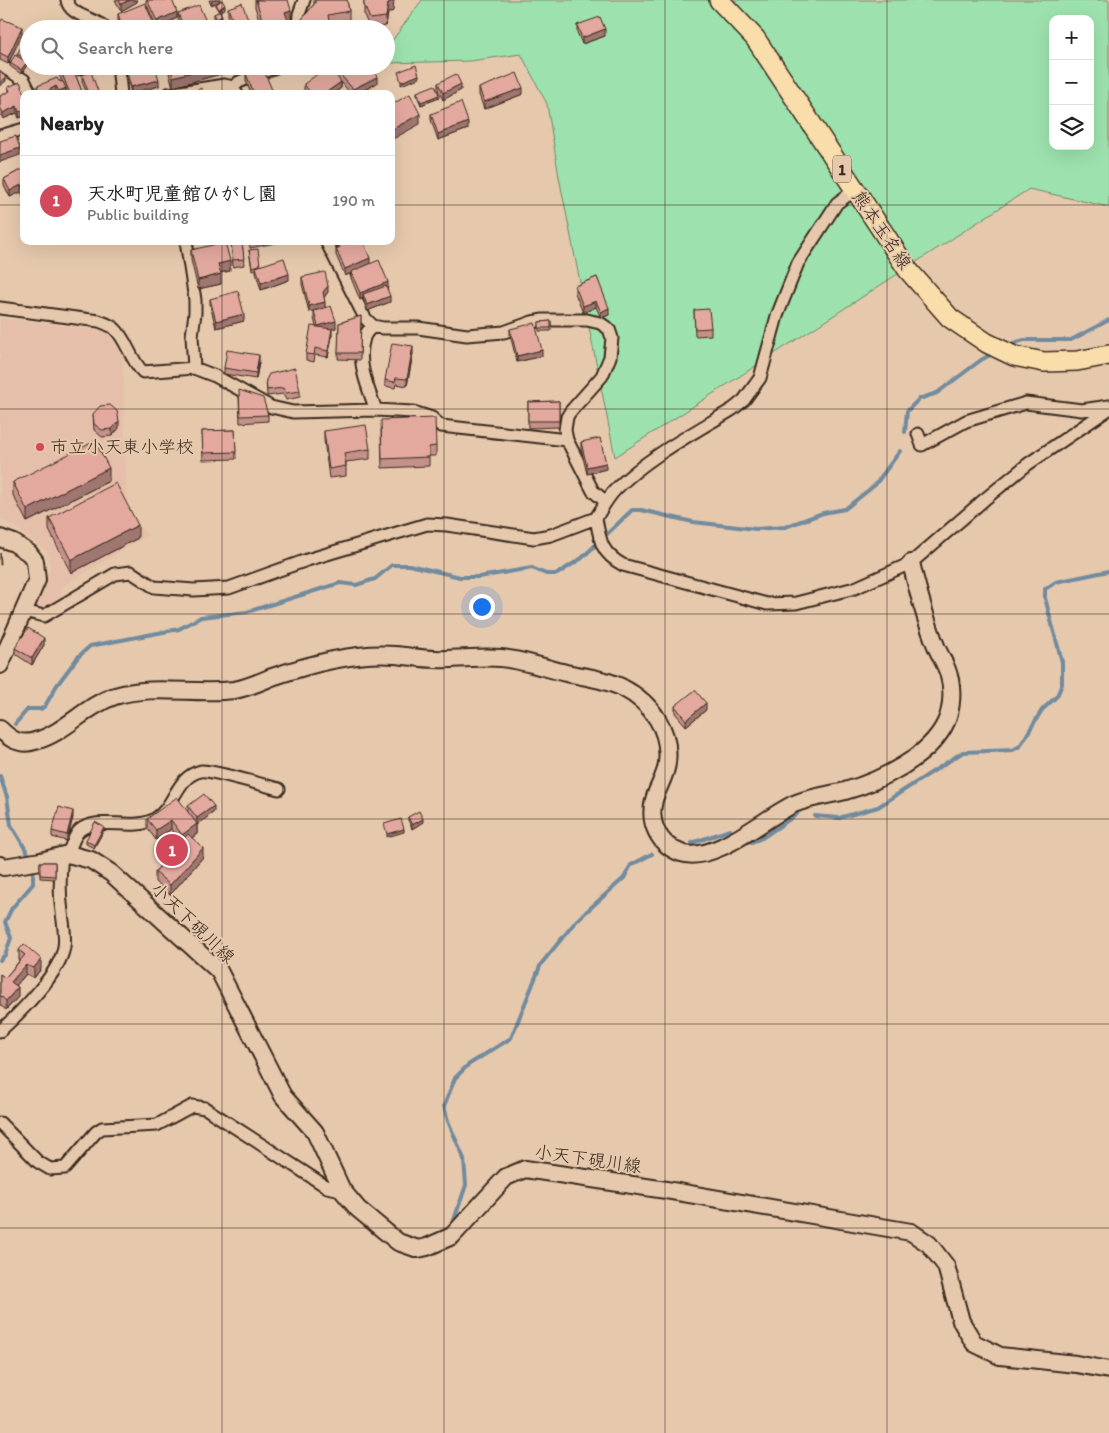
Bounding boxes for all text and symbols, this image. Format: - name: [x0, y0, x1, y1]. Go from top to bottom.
- map controls: [1049, 15, 1094, 150]
- button: +: [1049, 15, 1094, 60]
- search box: [20, 20, 395, 75]
- icon: search: [38, 34, 66, 62]
- text: Search here: [78, 36, 173, 59]
- button: −: [1049, 60, 1094, 105]
- button: layers: [1049, 105, 1094, 150]
- text: Nearby: [40, 110, 104, 135]
- road number: 1: [833, 156, 851, 182]
- text: 天水町児童館ひがし園: [87, 182, 277, 205]
- street label: 熊本玉名線: [848, 187, 916, 273]
- text: 1: [52, 191, 60, 210]
- text: 190 m: [332, 191, 375, 210]
- text: Public building: [87, 205, 189, 224]
- place label: 市立小天東小学校: [50, 436, 194, 458]
- marker: 市立小天東小学校: [34, 441, 46, 453]
- your location: [469, 594, 495, 620]
- pin: 1: [156, 831, 188, 869]
- street label: 小天下硯川線: [147, 878, 239, 968]
- street label: 小天下硯川線: [533, 1141, 643, 1177]

